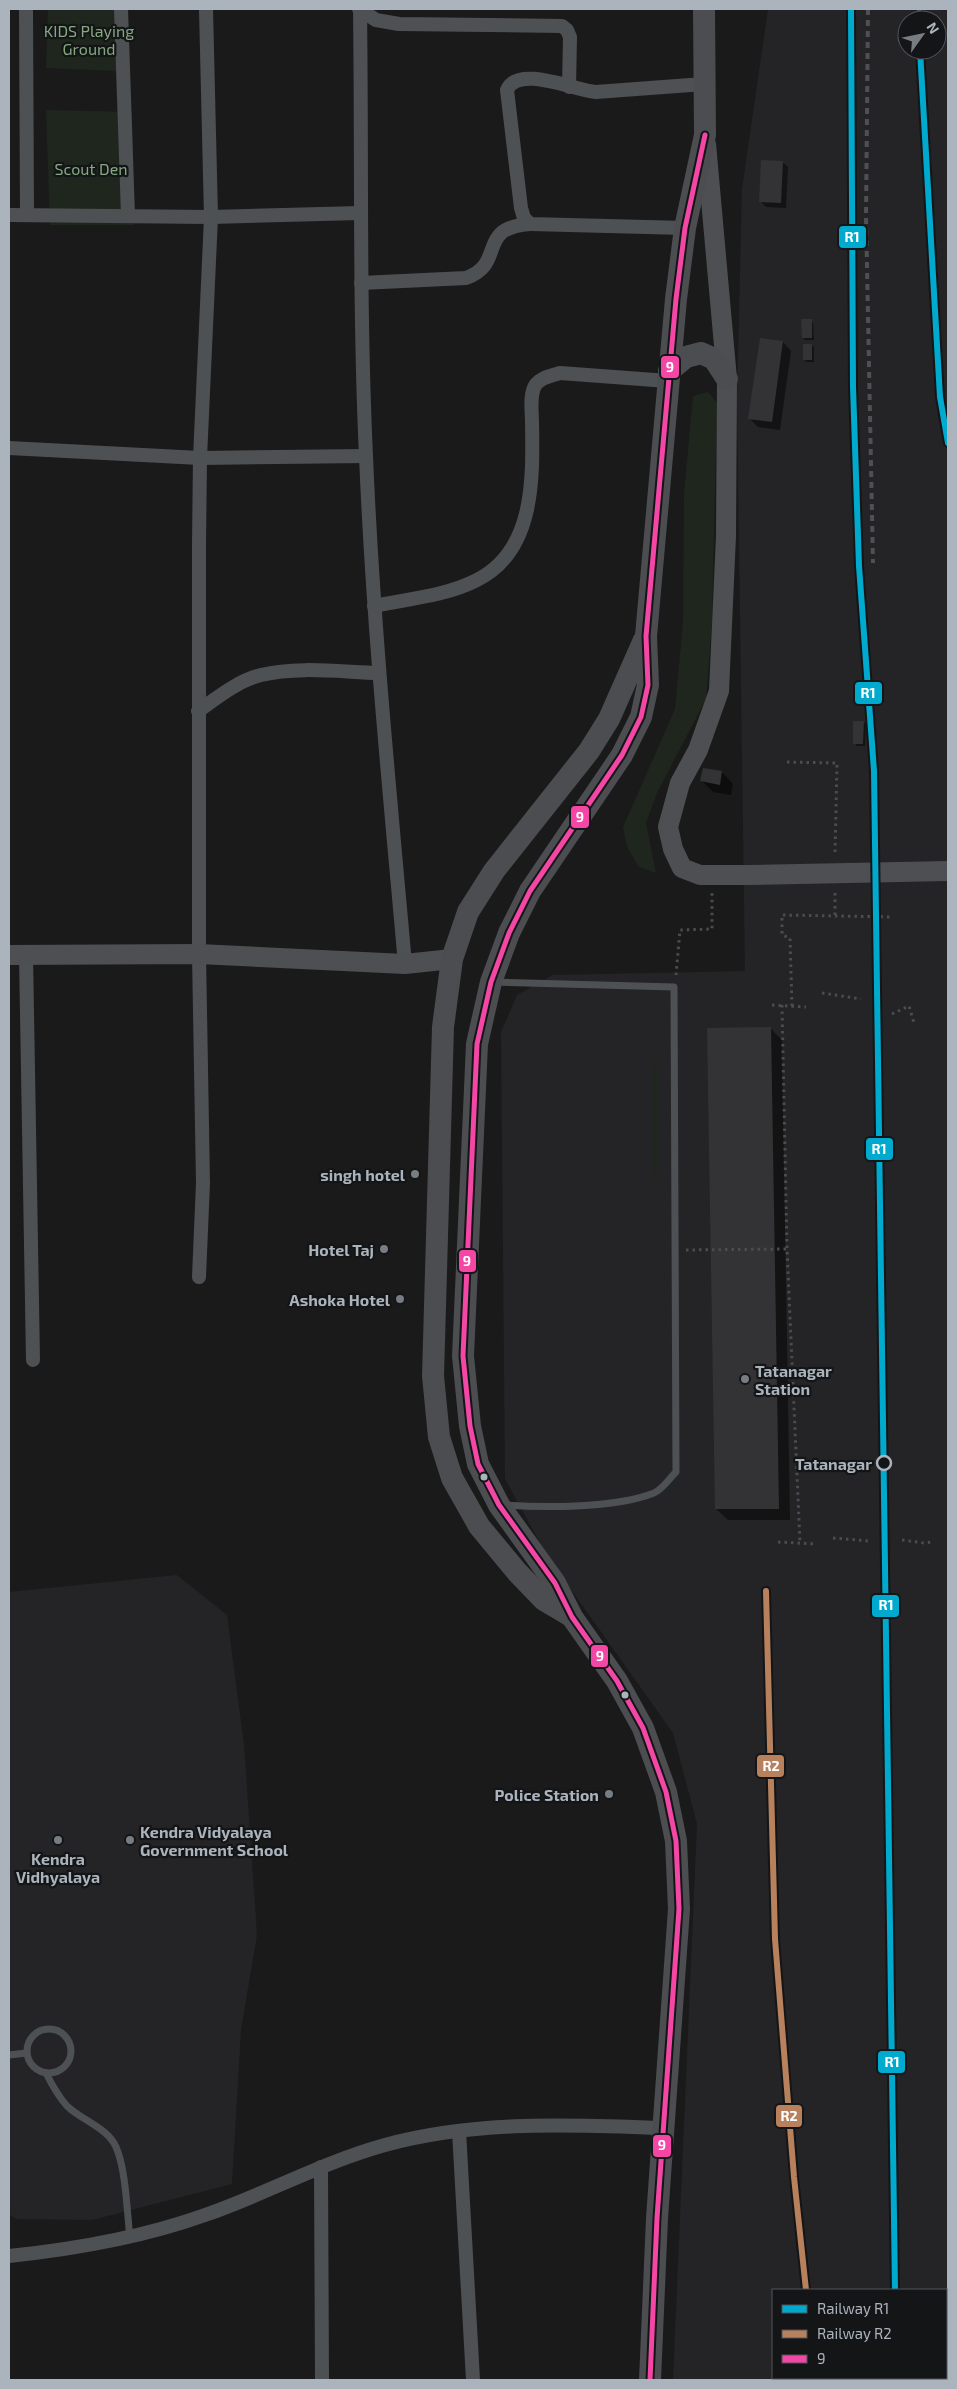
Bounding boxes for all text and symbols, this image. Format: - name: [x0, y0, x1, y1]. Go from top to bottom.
- north arrow: [897, 10, 947, 60]
- text: N: [923, 19, 943, 37]
- park label: KIDS Playing Ground: [44, 21, 134, 58]
- park label: Scout Den: [54, 159, 128, 178]
- line badge: R1: [838, 225, 867, 249]
- text: R1: [844, 228, 860, 245]
- line badge: 9: [660, 355, 680, 379]
- text: 9: [666, 358, 674, 375]
- line badge: R1: [854, 681, 883, 705]
- text: R1: [860, 684, 876, 701]
- line badge: 9: [570, 805, 590, 829]
- text: 9: [576, 808, 584, 825]
- line badge: R1: [865, 1137, 894, 1161]
- text: R1: [871, 1140, 887, 1157]
- place label: singh hotel: [320, 1165, 406, 1184]
- marker: singh hotel: [409, 1168, 421, 1180]
- place label: Hotel Taj: [308, 1240, 374, 1259]
- marker: Hotel Taj: [378, 1243, 390, 1255]
- line badge: 9: [458, 1249, 477, 1273]
- text: 9: [463, 1252, 471, 1269]
- place label: Ashoka Hotel: [289, 1290, 391, 1309]
- marker: Ashoka Hotel: [394, 1293, 406, 1305]
- place label: Tatanagar Station: [755, 1361, 832, 1398]
- marker: Tatanagar Station: [739, 1373, 751, 1385]
- place label: Tatanagar: [795, 1454, 872, 1473]
- marker: Tatanagar: [876, 1455, 892, 1471]
- unlabelled marker: [479, 1472, 489, 1482]
- line badge: R1: [871, 1594, 900, 1618]
- text: R1: [878, 1596, 894, 1613]
- line badge: 9: [590, 1644, 609, 1668]
- text: 9: [596, 1647, 604, 1664]
- unlabelled marker: [620, 1690, 630, 1700]
- line badge: R2: [756, 1754, 785, 1778]
- text: R2: [762, 1757, 780, 1774]
- place label: Police Station: [494, 1785, 599, 1804]
- marker: Police Station: [603, 1788, 615, 1800]
- place label: Kendra Vidyalaya Government School: [140, 1822, 289, 1859]
- marker: Kendra Vidhyalaya: [52, 1834, 64, 1846]
- marker: Kendra Vidyalaya Government School: [124, 1834, 136, 1846]
- place label: Kendra Vidhyalaya: [16, 1849, 100, 1887]
- line badge: R1: [877, 2050, 906, 2074]
- text: R1: [884, 2053, 900, 2070]
- line badge: R2: [775, 2104, 803, 2128]
- text: R2: [780, 2107, 798, 2124]
- line badge: 9: [652, 2134, 672, 2158]
- text: 9: [658, 2136, 666, 2153]
- legend: [772, 2289, 947, 2379]
- text: Railway R1: [817, 2299, 889, 2317]
- text: Railway R2: [817, 2324, 892, 2342]
- text: 9: [817, 2349, 826, 2367]

